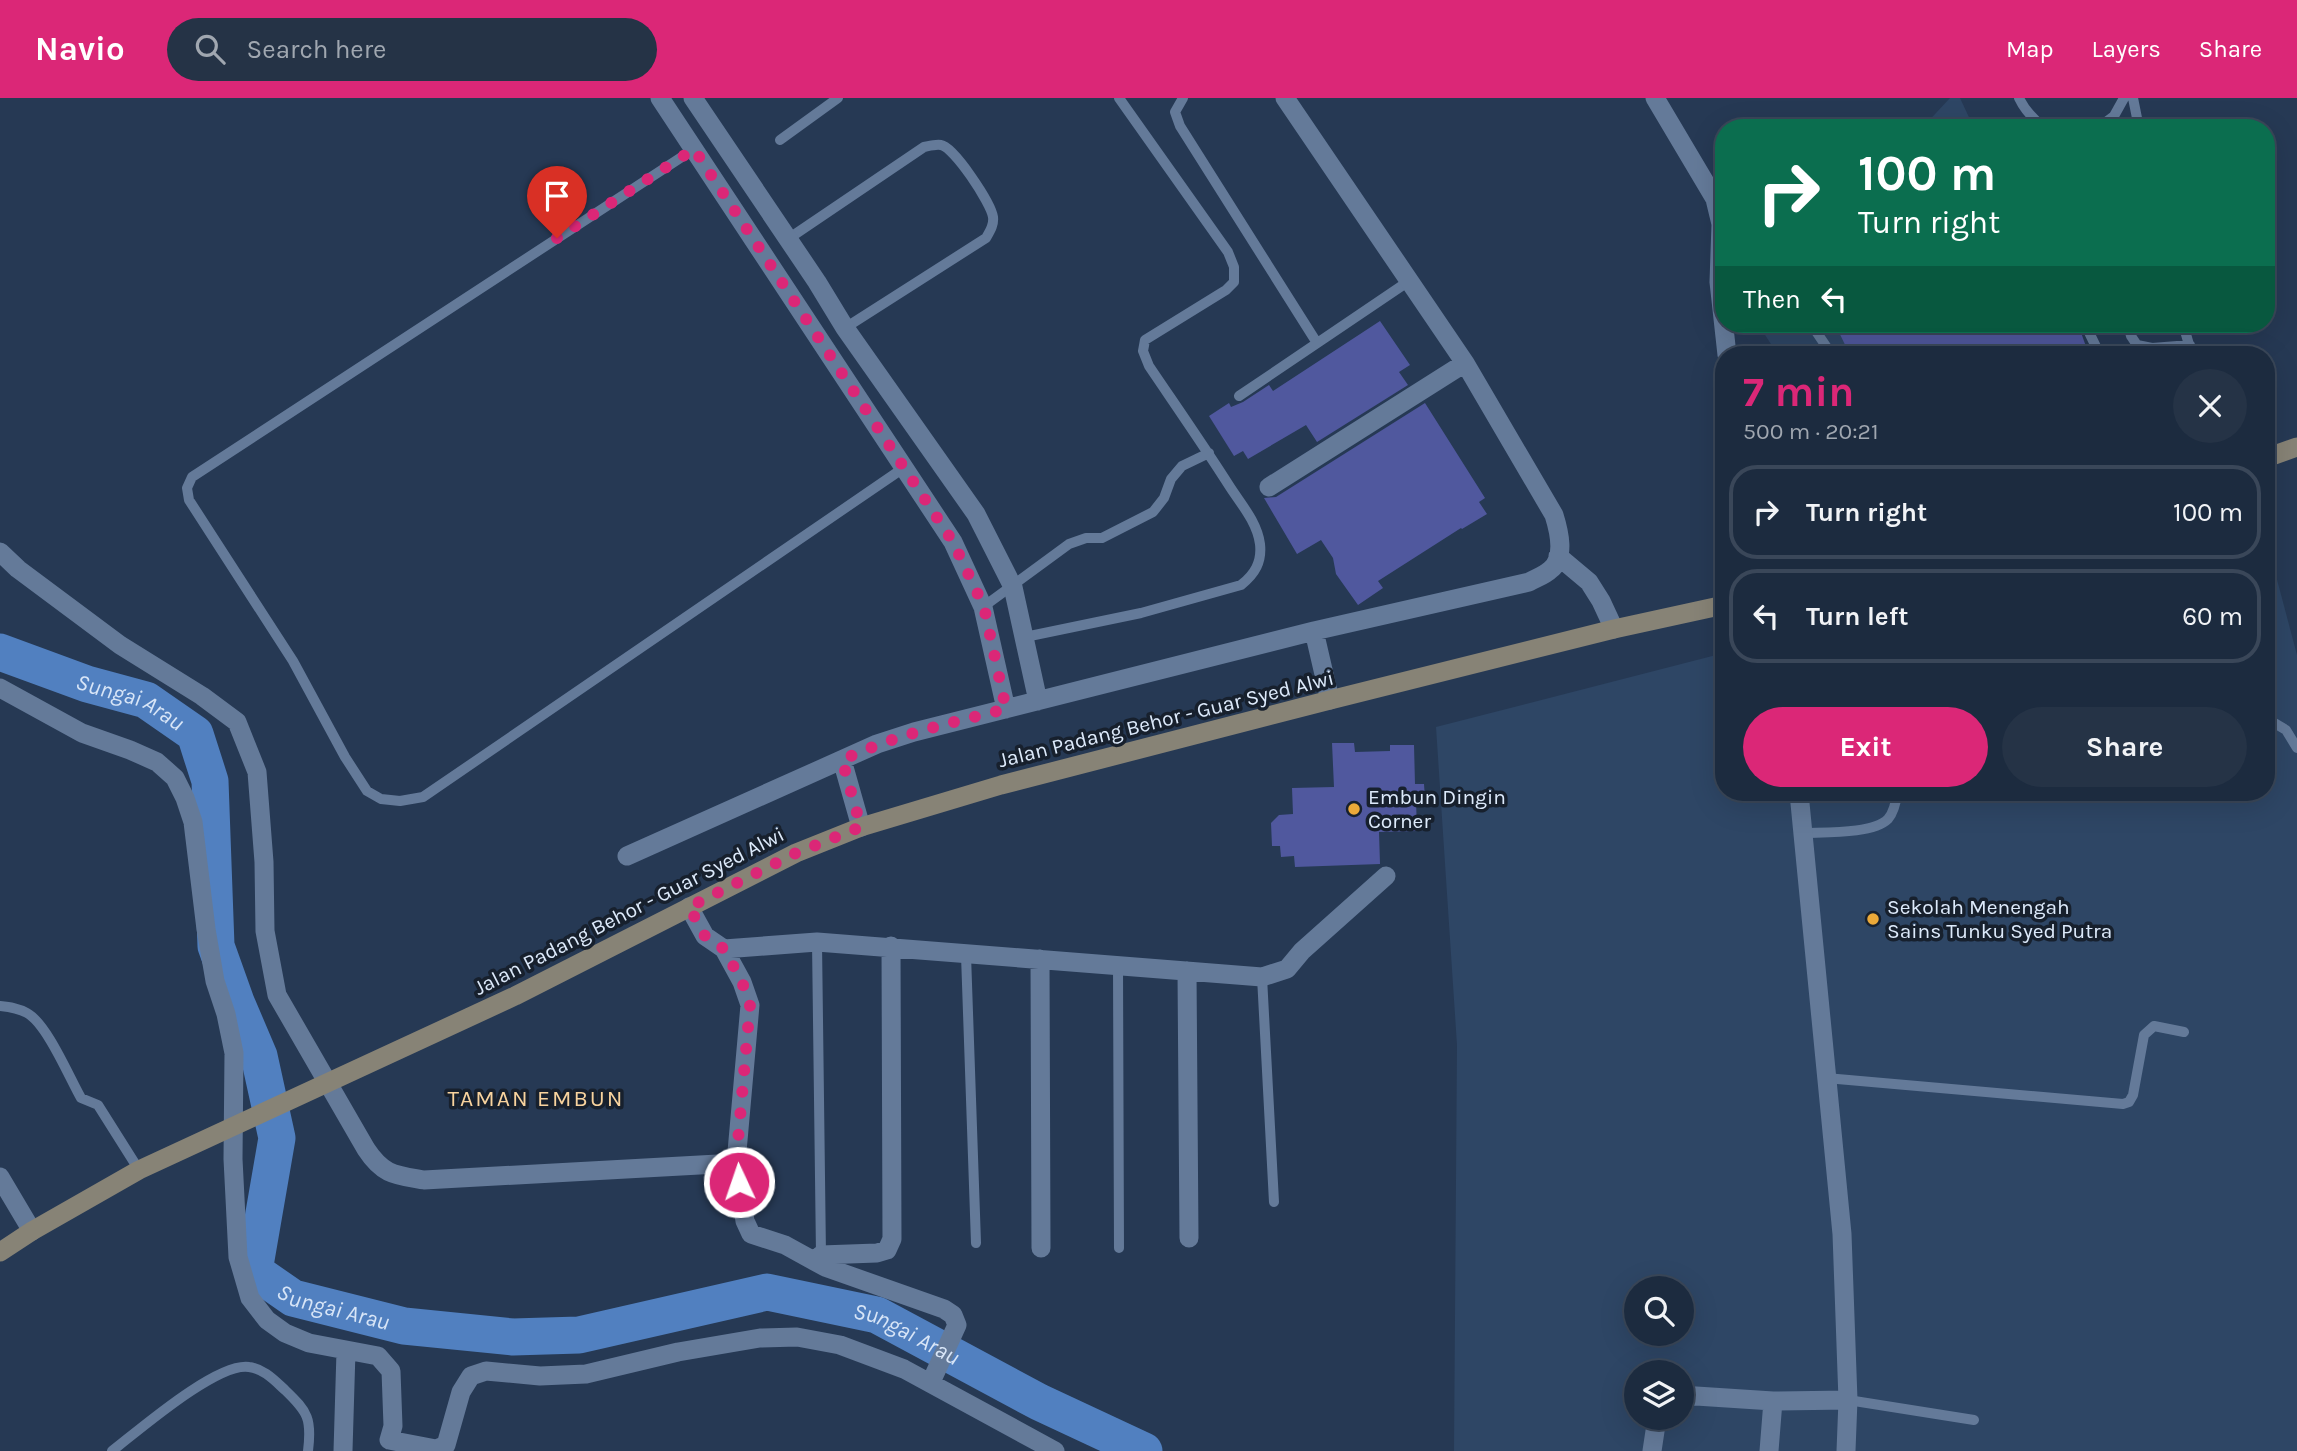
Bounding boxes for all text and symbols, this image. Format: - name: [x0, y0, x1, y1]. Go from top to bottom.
- search box: [167, 18, 657, 81]
- text: Navio: [35, 30, 125, 68]
- icon: search: [191, 30, 229, 68]
- text: Search here: [247, 34, 386, 65]
- text: Map: [2006, 35, 2054, 63]
- text: Layers: [2092, 35, 2161, 63]
- text: Share: [2199, 35, 2262, 63]
- text: 100 m: [1858, 145, 1996, 202]
- icon: right: [1743, 147, 1834, 238]
- pin: [527, 166, 587, 238]
- icon: arrive: [538, 177, 576, 215]
- text: Turn right: [1858, 204, 2000, 241]
- icon: left: [1815, 280, 1853, 318]
- text: Then: [1743, 284, 1801, 315]
- text: 7 min: [1743, 367, 1854, 417]
- button: close: [2173, 369, 2247, 443]
- text: 500 m · 20:21: [1743, 418, 1879, 445]
- icon: right: [1747, 493, 1785, 531]
- text: Turn right: [1806, 497, 1927, 528]
- text: 100 m: [2173, 497, 2243, 528]
- icon: left: [1747, 597, 1785, 635]
- text: Turn left: [1806, 601, 1908, 632]
- text: 60 m: [2182, 601, 2243, 632]
- street label: Jalan Padang Behor - Guar Syed Alwi: [996, 666, 1336, 772]
- water label: Sungai Arau: [72, 668, 190, 737]
- button: Exit: [1743, 707, 1988, 787]
- button: Share: [2002, 707, 2247, 787]
- place label: Embun Dingin Corner: [1368, 785, 1506, 833]
- marker: Embun Dingin Corner: [1346, 801, 1362, 817]
- street label: Jalan Padang Behor - Guar Syed Alwi: [470, 822, 788, 1000]
- place label: Sekolah Menengah Sains Tunku Syed Putra: [1887, 895, 2112, 943]
- marker: Sekolah Menengah Sains Tunku Syed Putra: [1865, 911, 1881, 927]
- district label: TAMAN EMBUN: [447, 1085, 625, 1112]
- position arrow: [702, 1145, 776, 1219]
- map controls: [1624, 1276, 1694, 1430]
- button: search: [1624, 1276, 1694, 1346]
- water label: Sungai Arau: [272, 1278, 393, 1336]
- water label: Sungai Arau: [851, 1297, 964, 1371]
- button: layers: [1624, 1360, 1694, 1430]

